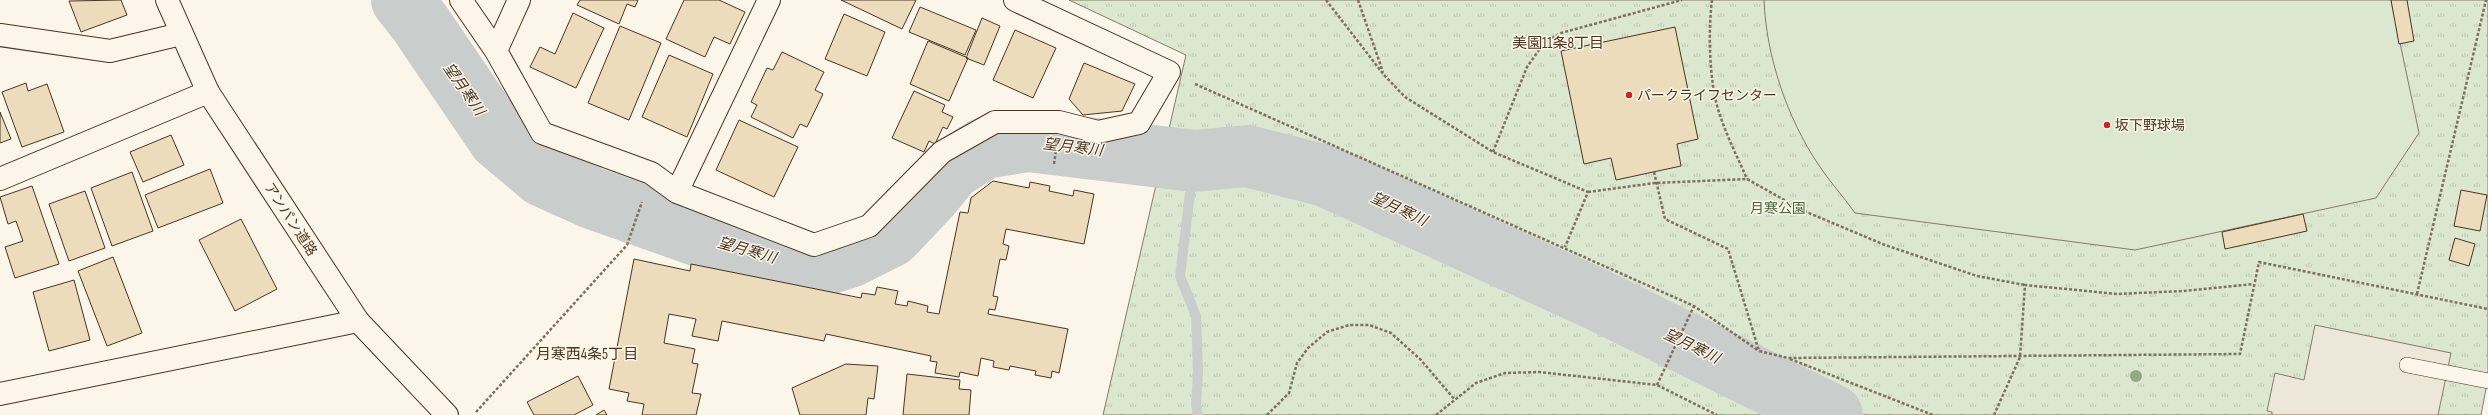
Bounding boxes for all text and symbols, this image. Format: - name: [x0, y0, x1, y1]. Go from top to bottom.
- district label: 美園11条8丁目: [1512, 34, 1604, 53]
- water label: 望月寒川: [439, 59, 490, 121]
- place label: パークライフセンター: [1637, 87, 1777, 104]
- marker: パークライフセンター: [1624, 90, 1634, 100]
- place label: 坂下野球場: [2115, 117, 2185, 134]
- marker: 坂下野球場: [2102, 120, 2112, 130]
- water label: 望月寒川: [1042, 134, 1106, 161]
- street label: アンパン道路: [261, 179, 321, 259]
- water label: 望月寒川: [1368, 188, 1432, 232]
- park label: 月寒公園: [1750, 200, 1806, 217]
- water label: 望月寒川: [715, 233, 780, 268]
- water label: 望月寒川: [1661, 325, 1725, 369]
- district label: 月寒西4条5丁目: [536, 345, 638, 364]

